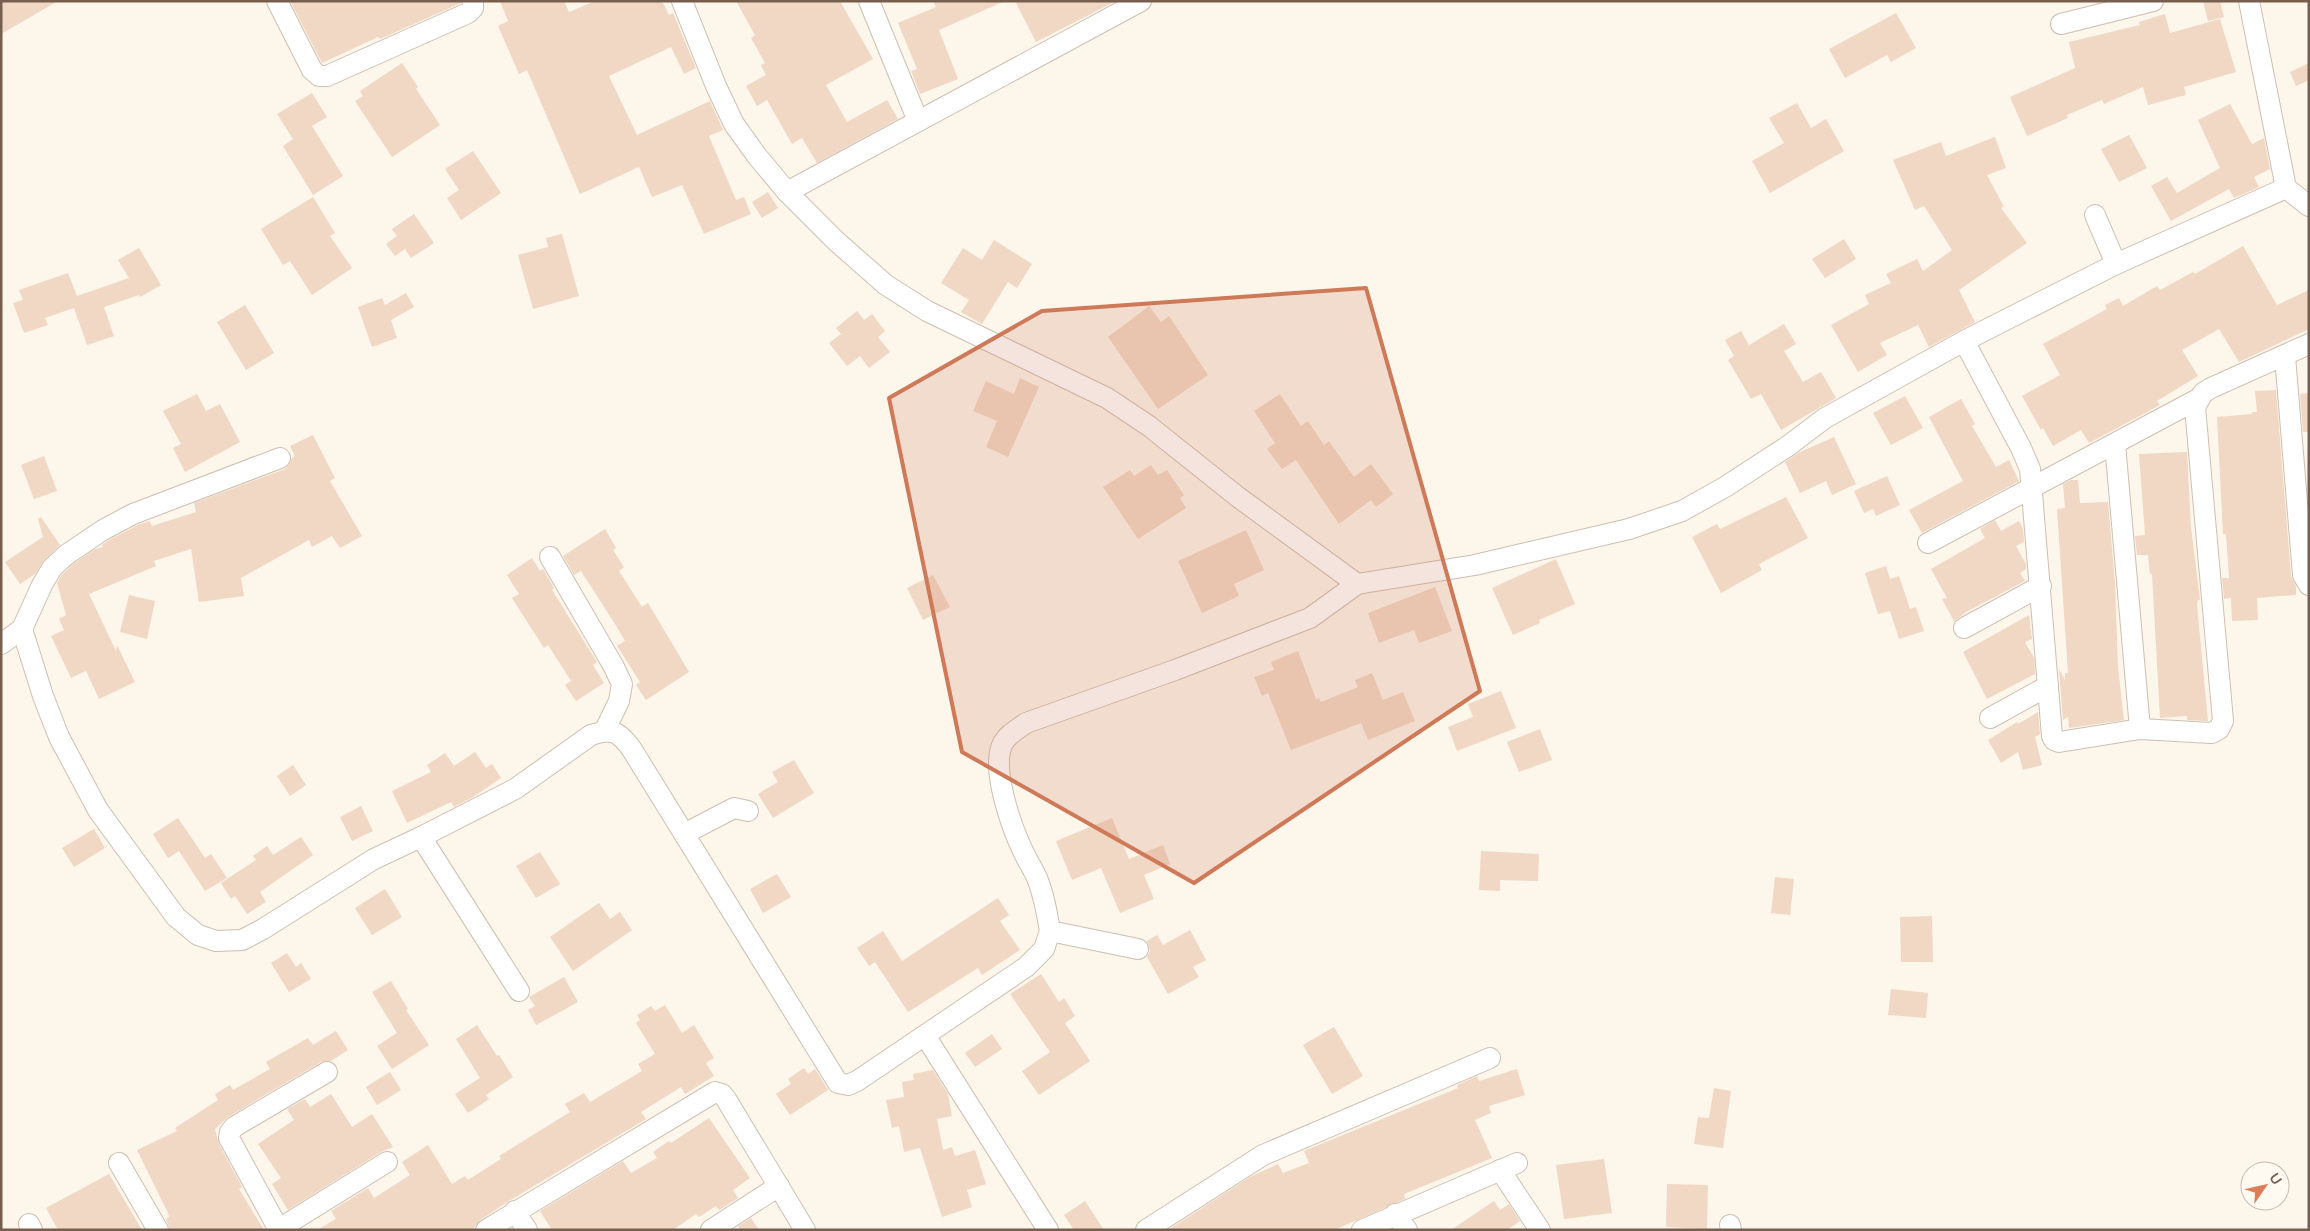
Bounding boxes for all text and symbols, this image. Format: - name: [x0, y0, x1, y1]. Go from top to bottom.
- north arrow: [2240, 1161, 2290, 1211]
- text: U: [2265, 1169, 2286, 1188]

